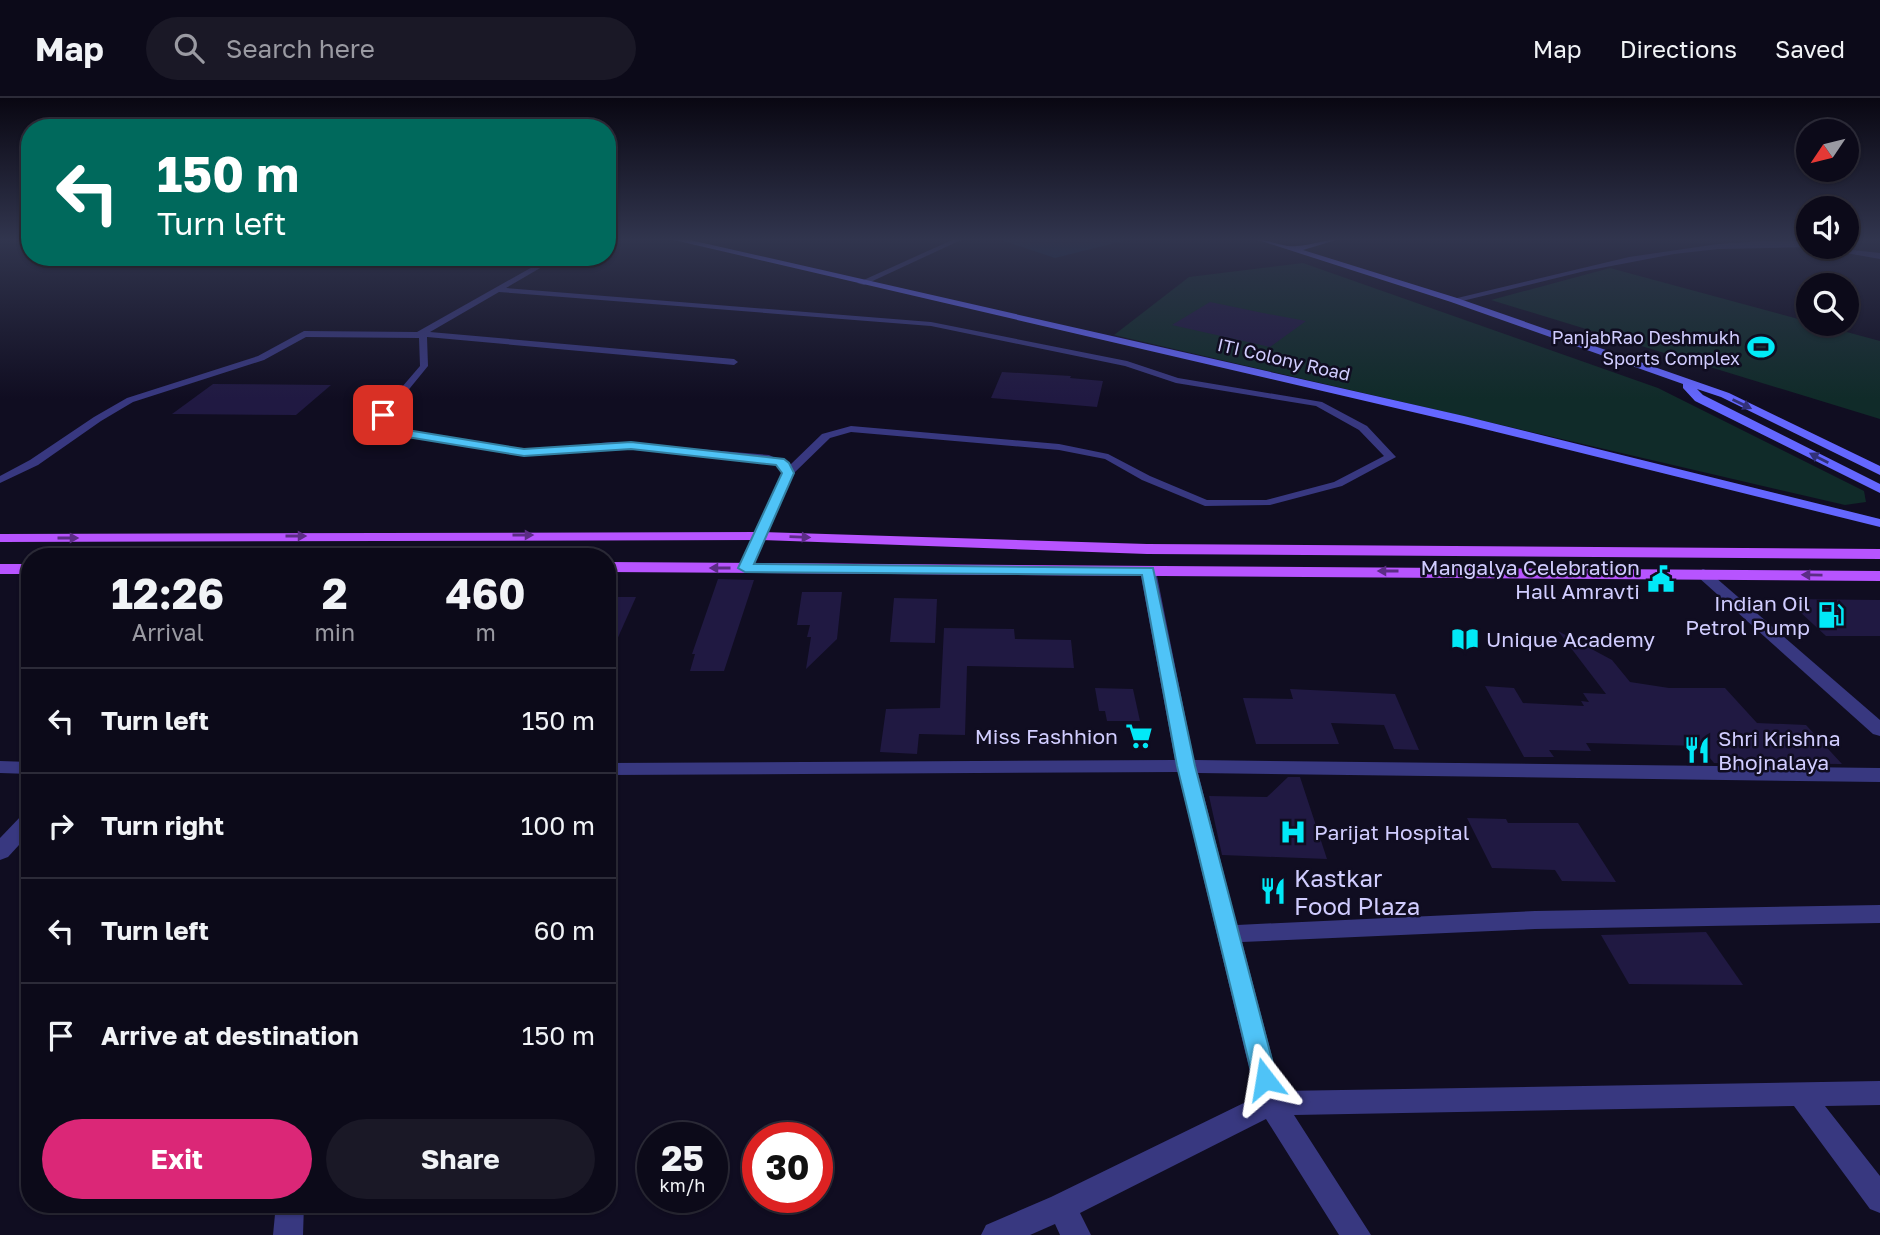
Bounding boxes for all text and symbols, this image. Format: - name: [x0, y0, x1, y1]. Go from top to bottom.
- search box: [146, 17, 636, 80]
- text: Map: [35, 29, 104, 68]
- icon: search: [170, 29, 208, 67]
- text: Search here: [226, 33, 375, 64]
- text: Map: [1533, 34, 1582, 63]
- text: Directions: [1620, 34, 1737, 63]
- text: Saved: [1775, 34, 1845, 63]
- north arrow: [1796, 119, 1858, 182]
- map controls: [1796, 119, 1859, 336]
- text: 150 m: [157, 144, 299, 203]
- icon: left: [42, 147, 133, 238]
- button: sound: [1796, 196, 1859, 259]
- text: Turn left: [157, 204, 286, 242]
- button: search: [1796, 273, 1859, 336]
- place label: PanjabRao Deshmukh Sports Complex: [1552, 326, 1740, 369]
- sports icon: PanjabRao Deshmukh Sports Complex: [1746, 332, 1776, 362]
- street label: ITI Colony Road: [1215, 333, 1353, 385]
- pin: [353, 385, 413, 445]
- icon: arrive: [364, 396, 402, 434]
- one-way arrow: [1732, 398, 1752, 409]
- one-way arrow: [1809, 452, 1829, 463]
- one-way arrow: [512, 529, 534, 541]
- one-way arrow: [285, 530, 307, 542]
- one-way arrow: [57, 532, 79, 544]
- one-way arrow: [789, 532, 811, 543]
- place label: Mangalya Celebration Hall Amravti: [1421, 554, 1640, 604]
- one-way arrow: [709, 562, 731, 574]
- public building icon: Mangalya Celebration Hall Amravti: [1646, 564, 1676, 594]
- one-way arrow: [1377, 566, 1399, 577]
- text: 12:26: [111, 568, 224, 618]
- text: 2: [322, 568, 348, 618]
- text: 460: [445, 568, 526, 618]
- one-way arrow: [1801, 569, 1823, 581]
- place label: Indian Oil Petrol Pump: [1685, 590, 1810, 640]
- fuel station icon: Indian Oil Petrol Pump: [1816, 600, 1846, 630]
- text: Arrival: [132, 618, 204, 646]
- text: min: [315, 618, 355, 646]
- text: m: [475, 618, 496, 646]
- library icon: Unique Academy: [1450, 624, 1480, 654]
- place label: Unique Academy: [1486, 626, 1655, 652]
- icon: left: [42, 702, 80, 740]
- text: Turn left: [101, 705, 209, 736]
- text: 150 m: [522, 705, 595, 736]
- supermarket icon: Miss Fashhion: [1124, 721, 1154, 751]
- place label: Miss Fashhion: [975, 723, 1118, 749]
- place label: Shri Krishna Bhojnalaya: [1718, 725, 1841, 775]
- restaurant icon: Shri Krishna Bhojnalaya: [1682, 735, 1712, 765]
- icon: right: [42, 807, 80, 845]
- text: Turn right: [101, 810, 224, 841]
- text: 100 m: [521, 810, 595, 841]
- hospital icon: Parijat Hospital: [1278, 817, 1308, 847]
- place label: Parijat Hospital: [1314, 819, 1469, 845]
- place label: Kastkar Food Plaza: [1294, 863, 1420, 920]
- restaurant icon: Kastkar Food Plaza: [1258, 876, 1288, 906]
- icon: left: [42, 912, 80, 950]
- text: Turn left: [101, 915, 209, 946]
- text: 60 m: [534, 915, 595, 946]
- icon: arrive: [42, 1017, 80, 1055]
- text: Arrive at destination: [101, 1020, 359, 1051]
- text: 150 m: [522, 1020, 595, 1051]
- position arrow: [1228, 1042, 1302, 1116]
- button: Exit: [42, 1119, 312, 1199]
- button: Share: [326, 1119, 595, 1199]
- speed limit sign: 30: [742, 1122, 833, 1213]
- text: 25: [661, 1137, 704, 1179]
- text: km/h: [660, 1174, 705, 1196]

